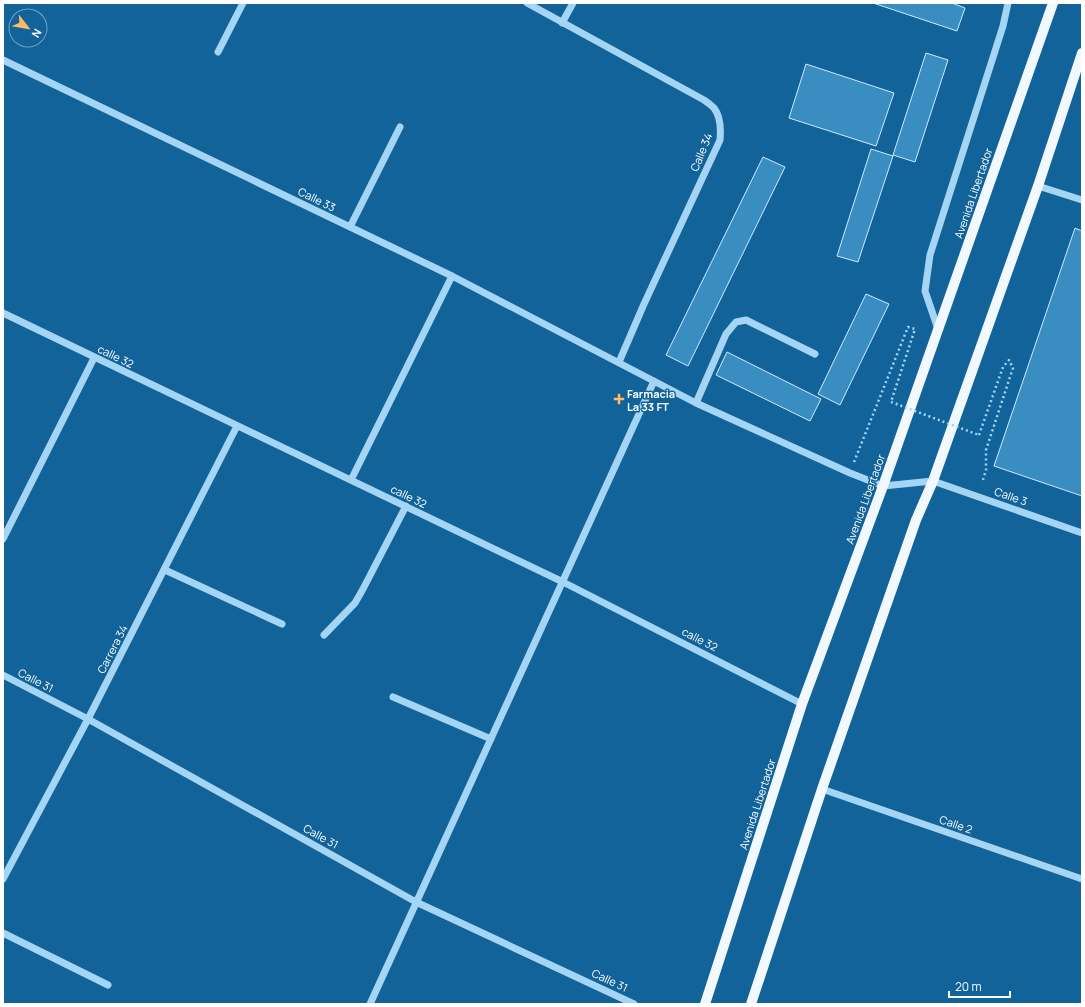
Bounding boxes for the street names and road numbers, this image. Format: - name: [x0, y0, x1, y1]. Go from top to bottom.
- street label: Calle 34: [686, 130, 716, 174]
- street label: Avenida Libertador: [950, 146, 996, 240]
- street label: Calle 33: [296, 184, 338, 214]
- street label: calle 32: [96, 341, 136, 371]
- street label: Avenida Libertador: [842, 452, 888, 546]
- street label: calle 32: [389, 481, 429, 511]
- street label: Calle 3: [993, 483, 1029, 509]
- street label: Carrera 34: [93, 622, 131, 676]
- street label: calle 32: [680, 624, 720, 654]
- street label: Calle 31: [16, 665, 56, 695]
- street label: Avenida Libertador: [735, 757, 779, 851]
- street label: Calle 2: [937, 811, 975, 837]
- street label: Calle 31: [301, 820, 341, 852]
- street label: Calle 31: [590, 965, 630, 995]

